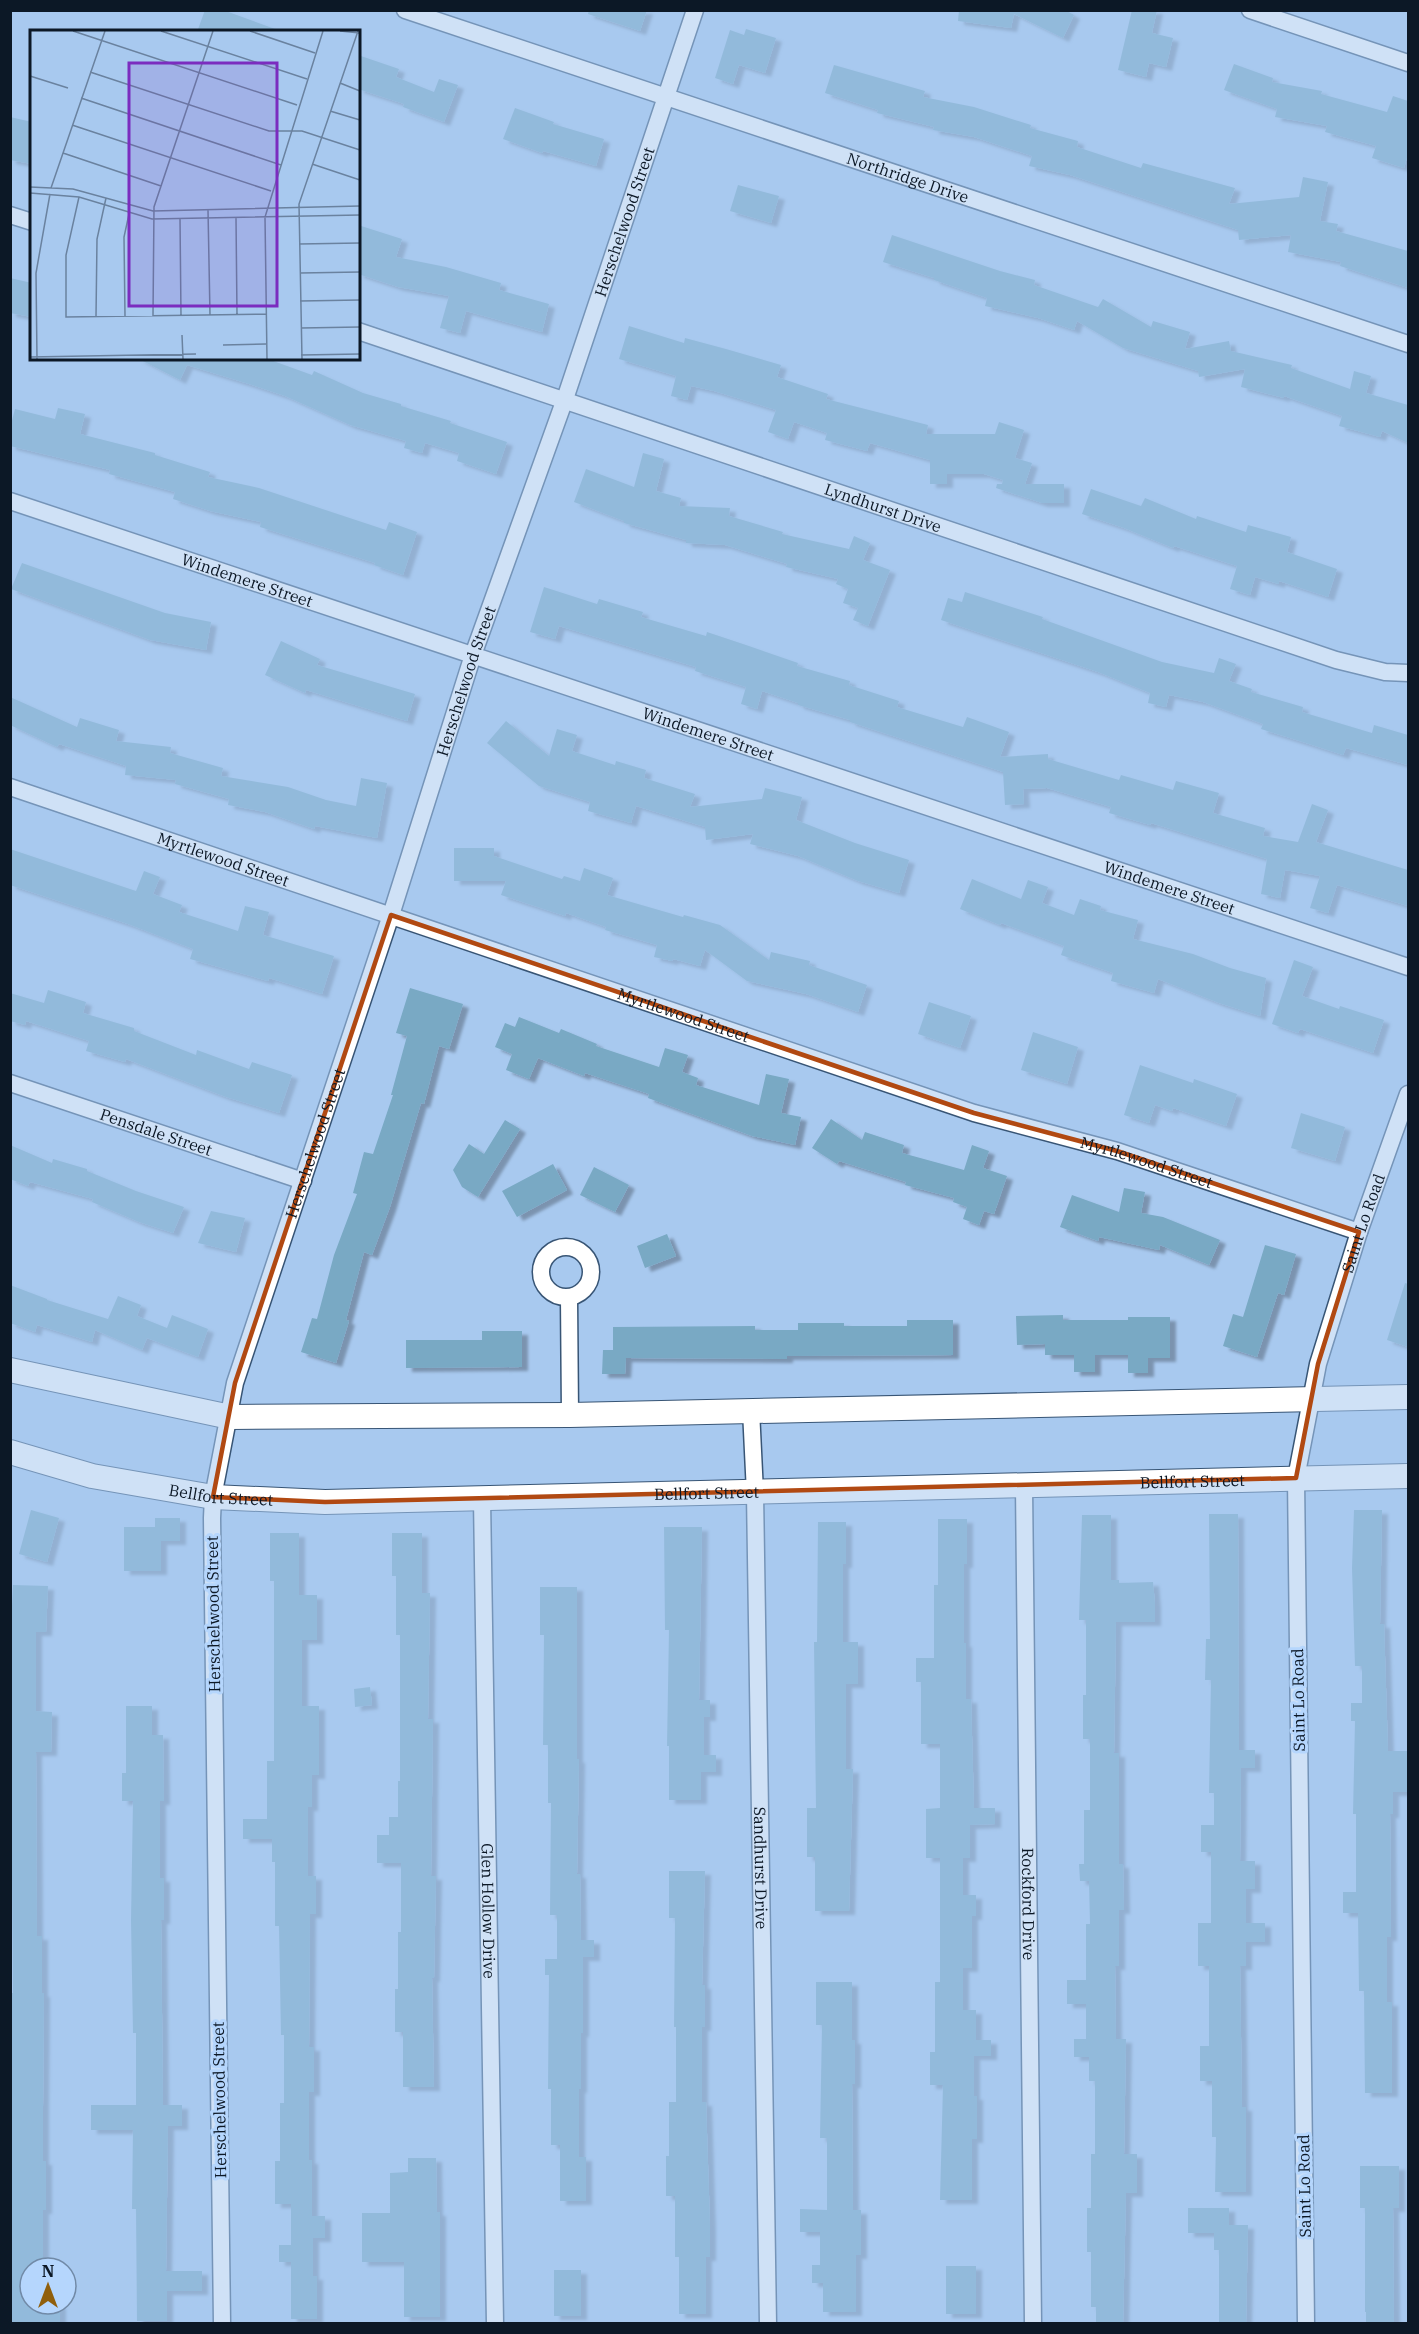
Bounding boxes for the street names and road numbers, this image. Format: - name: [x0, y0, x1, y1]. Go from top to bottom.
- street label: Herschelwood Street: [590, 144, 659, 299]
- street label: Northridge Drive: [844, 148, 971, 207]
- street label: Lyndhurst Drive: [822, 479, 944, 537]
- street label: Windemere Street: [179, 549, 316, 611]
- street label: Herschelwood Street: [432, 603, 500, 759]
- street label: Windemere Street: [640, 703, 777, 765]
- street label: Myrtlewood Street: [155, 828, 292, 891]
- street label: Windemere Street: [1101, 856, 1238, 919]
- street label: Myrtlewood Street: [615, 983, 752, 1046]
- street label: Herschelwood Street: [281, 1065, 349, 1221]
- street label: Pensdale Street: [97, 1104, 215, 1160]
- street label: Myrtlewood Street: [1078, 1132, 1216, 1192]
- street label: Saint Lo Road: [1337, 1171, 1389, 1275]
- street label: Bellfort Street: [1140, 1470, 1245, 1492]
- street label: Bellfort Street: [167, 1479, 274, 1510]
- street label: Bellfort Street: [654, 1482, 760, 1504]
- street label: Herschelwood Street: [202, 1535, 224, 1693]
- street label: Saint Lo Road: [1287, 1648, 1309, 1752]
- street label: Sandhurst Drive: [750, 1806, 772, 1929]
- street label: Glen Hollow Drive: [477, 1843, 500, 1979]
- street label: Rockford Drive: [1018, 1848, 1039, 1960]
- street label: Herschelwood Street: [208, 2021, 230, 2179]
- street label: Saint Lo Road: [1293, 2134, 1315, 2238]

